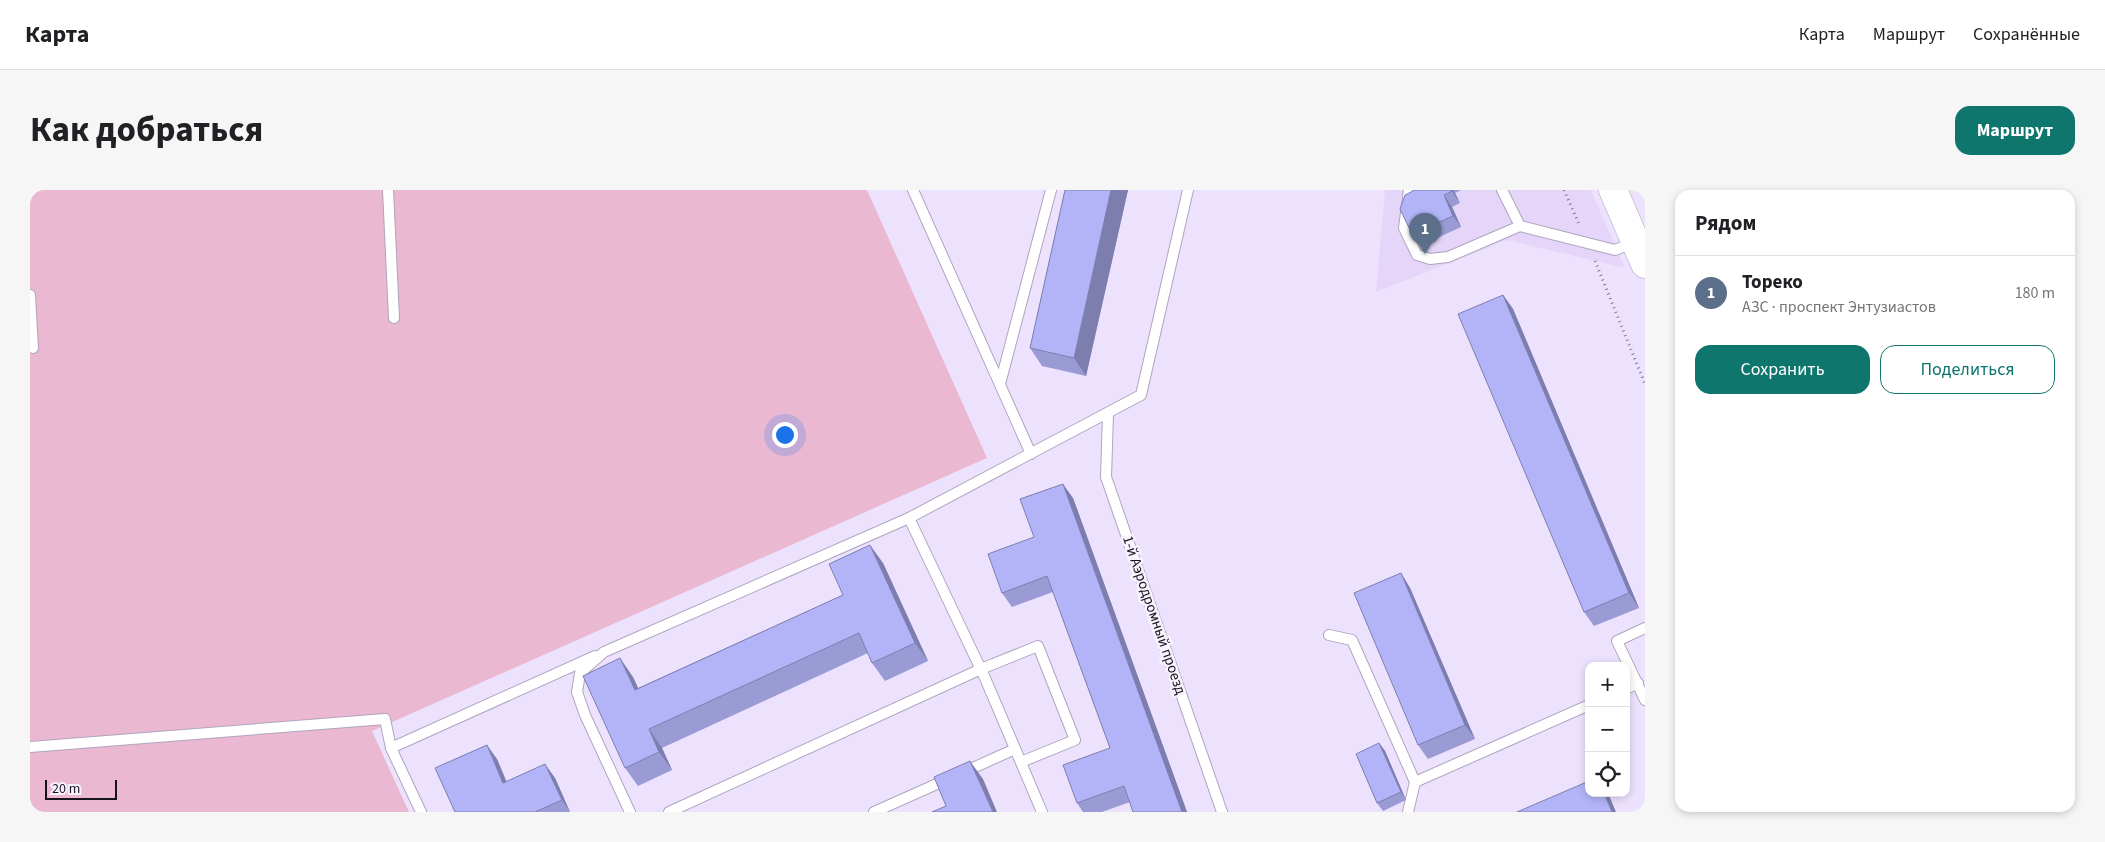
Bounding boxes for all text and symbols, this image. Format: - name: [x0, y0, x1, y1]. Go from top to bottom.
- text: Карта: [25, 17, 89, 52]
- text: Карта: [1799, 22, 1845, 47]
- text: Маршрут: [1873, 22, 1945, 47]
- text: Сохранённые: [1973, 22, 2080, 47]
- text: Как добраться: [30, 105, 263, 155]
- button: Маршрут: [1955, 106, 2075, 155]
- text: Рядом: [1695, 208, 1756, 238]
- pin: 1: [1409, 213, 1441, 254]
- text: Тореко: [1742, 269, 1803, 296]
- text: 1: [1707, 282, 1715, 304]
- text: 180 m: [2015, 282, 2055, 304]
- text: АЗС · проспект Энтузиастов: [1742, 296, 1936, 318]
- button: Сохранить: [1695, 345, 1870, 394]
- button: Поделиться: [1880, 345, 2055, 394]
- your location: [772, 422, 798, 448]
- street label: 1-й Аэродромный проезд: [1117, 533, 1191, 697]
- map controls: [1585, 662, 1630, 797]
- button: +: [1585, 662, 1630, 707]
- button: −: [1585, 707, 1630, 752]
- button: locate: [1585, 752, 1630, 797]
- scale bar: [45, 777, 118, 800]
- text: 20 m: [52, 779, 80, 799]

